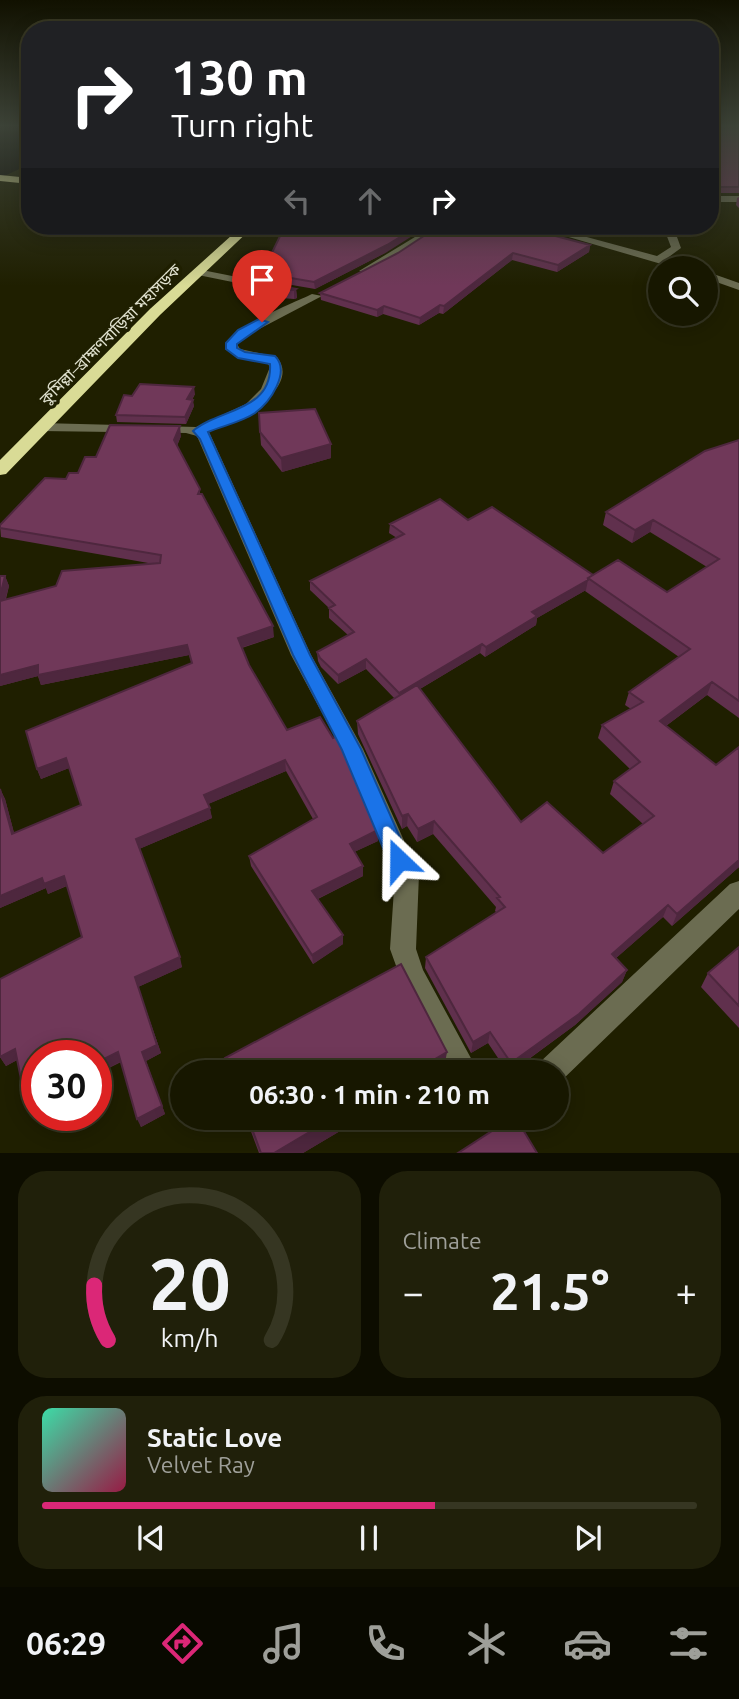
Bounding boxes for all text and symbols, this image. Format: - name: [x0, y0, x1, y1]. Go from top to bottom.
- icon: right: [56, 49, 147, 140]
- text: 130 m: [171, 49, 308, 104]
- text: Turn right: [171, 107, 313, 143]
- icon: left: [278, 182, 316, 220]
- icon: ahead: [351, 182, 389, 220]
- icon: right: [424, 182, 462, 220]
- pin: [232, 250, 292, 322]
- map controls: [648, 256, 718, 326]
- button: search: [648, 256, 718, 326]
- street label: কুমিল্লা–ব্রাহ্মণবাড়িয়া মহাসড়ক: [35, 259, 186, 409]
- icon: arrive: [243, 261, 281, 299]
- position arrow: [362, 823, 436, 897]
- speed limit sign: 30: [21, 1040, 112, 1131]
- text: 06:30 · 1 min · 210 m: [249, 1080, 490, 1109]
- text: Climate: [403, 1228, 482, 1253]
- text: 20: [148, 1243, 230, 1325]
- text: 21.5°: [490, 1262, 609, 1320]
- text: −: [403, 1271, 424, 1313]
- text: +: [676, 1271, 697, 1313]
- text: km/h: [160, 1324, 218, 1352]
- text: Static Love: [147, 1423, 282, 1452]
- text: Velvet Ray: [147, 1452, 255, 1477]
- icon: previous: [132, 1519, 170, 1557]
- icon: pause: [350, 1519, 388, 1557]
- icon: next: [569, 1519, 607, 1557]
- icon: directions: [158, 1619, 207, 1668]
- icon: music: [259, 1619, 308, 1668]
- icon: phone: [361, 1619, 410, 1668]
- icon: climate: [462, 1619, 511, 1668]
- icon: car: [563, 1619, 612, 1668]
- icon: filters: [664, 1619, 713, 1668]
- text: 06:29: [26, 1625, 106, 1661]

